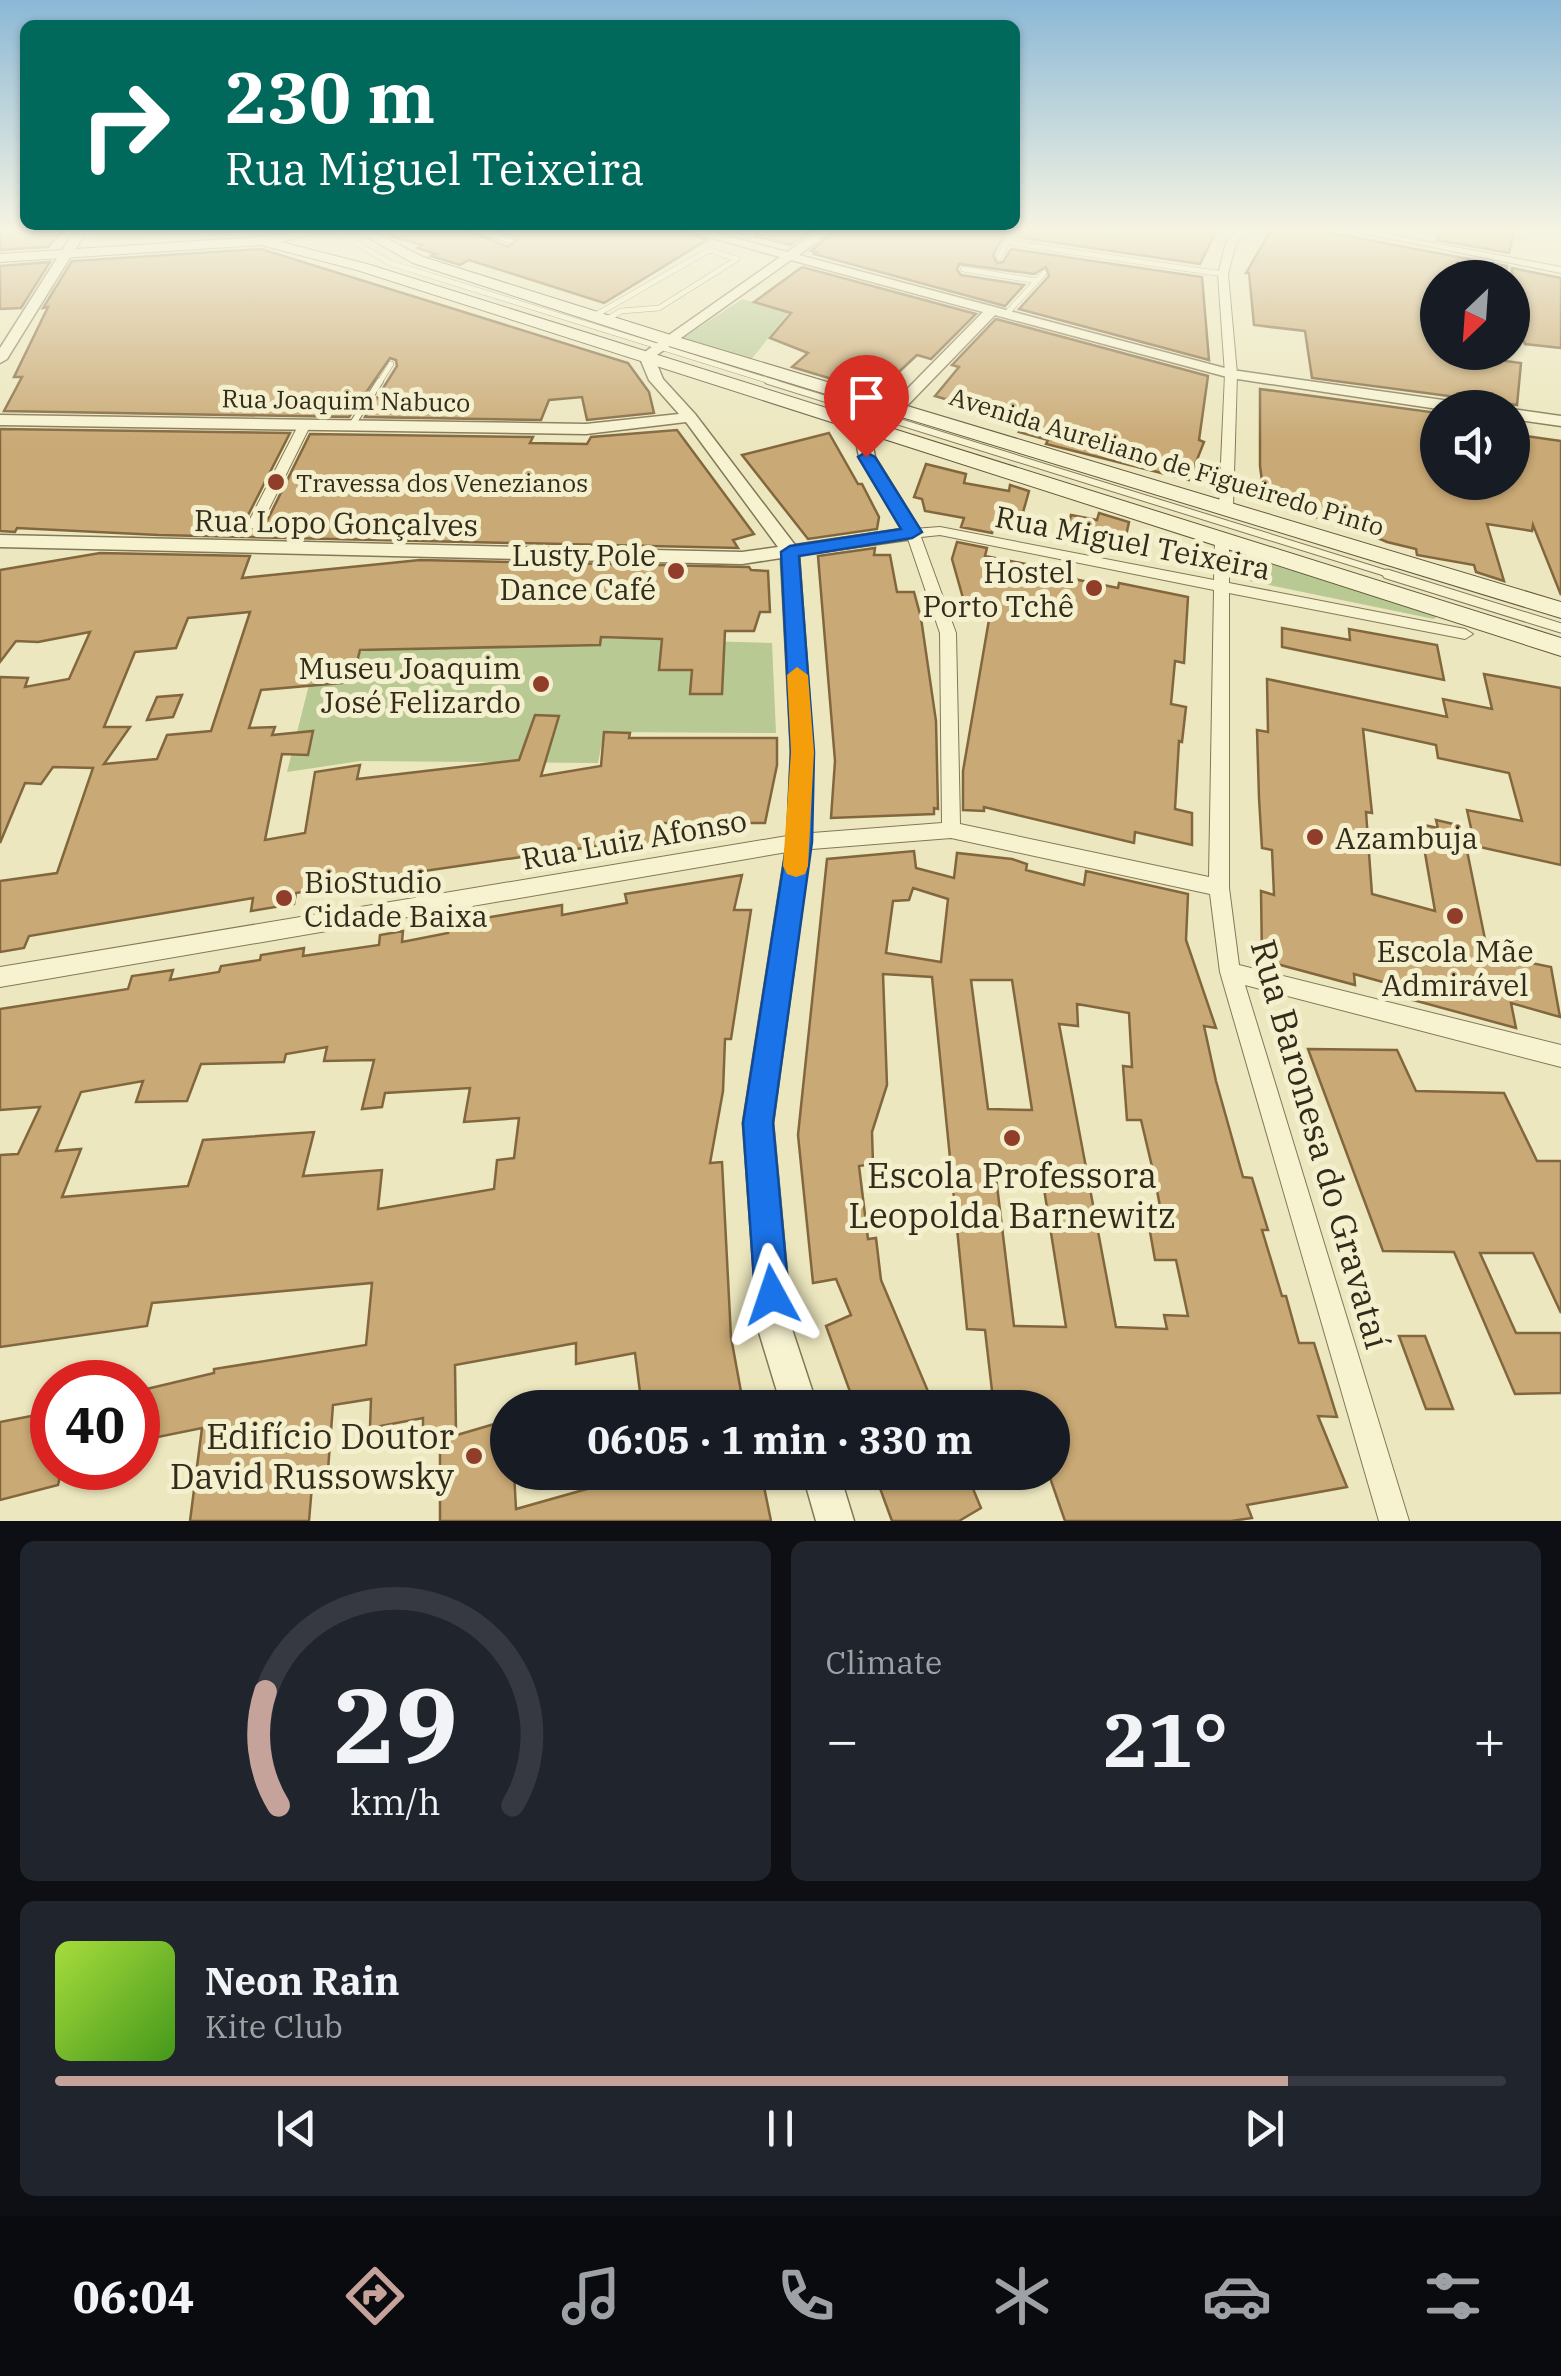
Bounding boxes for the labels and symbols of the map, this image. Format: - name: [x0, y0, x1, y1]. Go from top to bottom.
- north arrow: [1420, 260, 1530, 370]
- pin: [824, 355, 909, 458]
- street label: Avenida Aureliano de Figueiredo Pinto: [946, 379, 1388, 543]
- street label: Rua Joaquim Nabuco: [221, 381, 471, 419]
- place label: Travessa dos Venezianos: [296, 466, 588, 499]
- marker: Travessa dos Venezianos: [265, 471, 287, 493]
- street label: Rua Miguel Teixeira: [992, 496, 1274, 588]
- street label: Rua Lopo Gonçalves: [194, 500, 478, 544]
- place label: Lusty Pole Dance Café: [499, 535, 656, 608]
- place label: Hostel Porto Tchê: [922, 552, 1074, 625]
- marker: Lusty Pole Dance Café: [665, 560, 687, 582]
- marker: Hostel Porto Tchê: [1083, 577, 1105, 599]
- place label: Museu Joaquim José Felizardo: [298, 648, 521, 721]
- marker: Museu Joaquim José Felizardo: [530, 673, 552, 695]
- street label: Rua Luiz Afonso: [518, 800, 750, 878]
- place label: Azambuja: [1335, 818, 1478, 857]
- marker: Azambuja: [1304, 826, 1326, 848]
- place label: BioStudio Cidade Baixa: [304, 862, 488, 935]
- marker: BioStudio Cidade Baixa: [273, 887, 295, 909]
- marker: Escola Mãe Admirável: [1444, 905, 1466, 927]
- place label: Escola Mãe Admirável: [1377, 931, 1533, 1004]
- street label: Rua Baronesa do Gravataí: [1241, 934, 1401, 1354]
- marker: Escola Professora Leopolda Barnewitz: [1001, 1127, 1023, 1149]
- place label: Escola Professora Leopolda Barnewitz: [848, 1152, 1176, 1238]
- position arrow: [720, 1243, 824, 1347]
- speed limit sign: 40: [30, 1360, 160, 1490]
- place label: Edifício Doutor David Russowsky: [170, 1413, 454, 1499]
- marker: Edifício Doutor David Russowsky: [463, 1445, 485, 1467]

